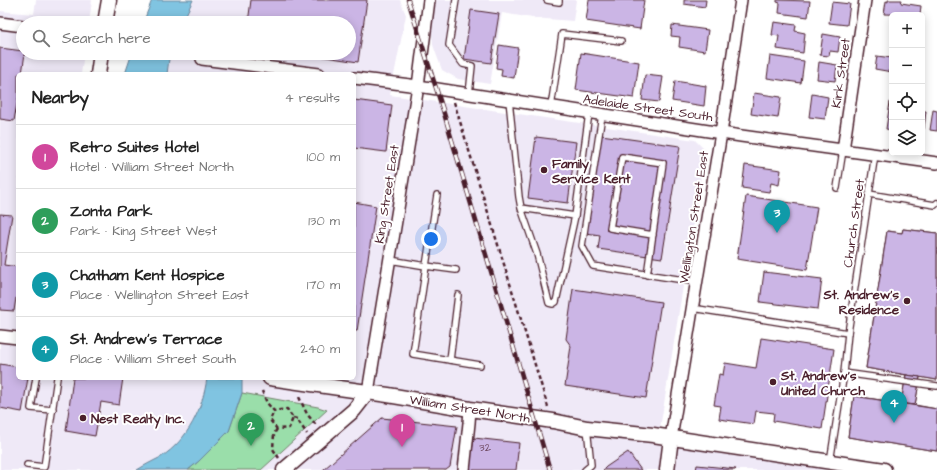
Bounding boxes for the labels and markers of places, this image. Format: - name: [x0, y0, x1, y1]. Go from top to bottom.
- place label: Family Service Kent: [551, 155, 631, 188]
- marker: Family Service Kent: [539, 165, 549, 175]
- pin: 3: [764, 200, 790, 233]
- place label: St. Andrew's Residence: [823, 286, 899, 319]
- marker: St. Andrew's Residence: [902, 296, 912, 306]
- place label: St. Andrew's United Church: [780, 367, 866, 400]
- marker: St. Andrew's United Church: [768, 377, 778, 387]
- pin: 4: [881, 390, 907, 423]
- place label: Nest Realty Inc.: [91, 410, 184, 429]
- marker: Nest Realty Inc.: [78, 413, 88, 423]
- pin: 2: [238, 413, 264, 446]
- pin: 1: [389, 414, 415, 447]

